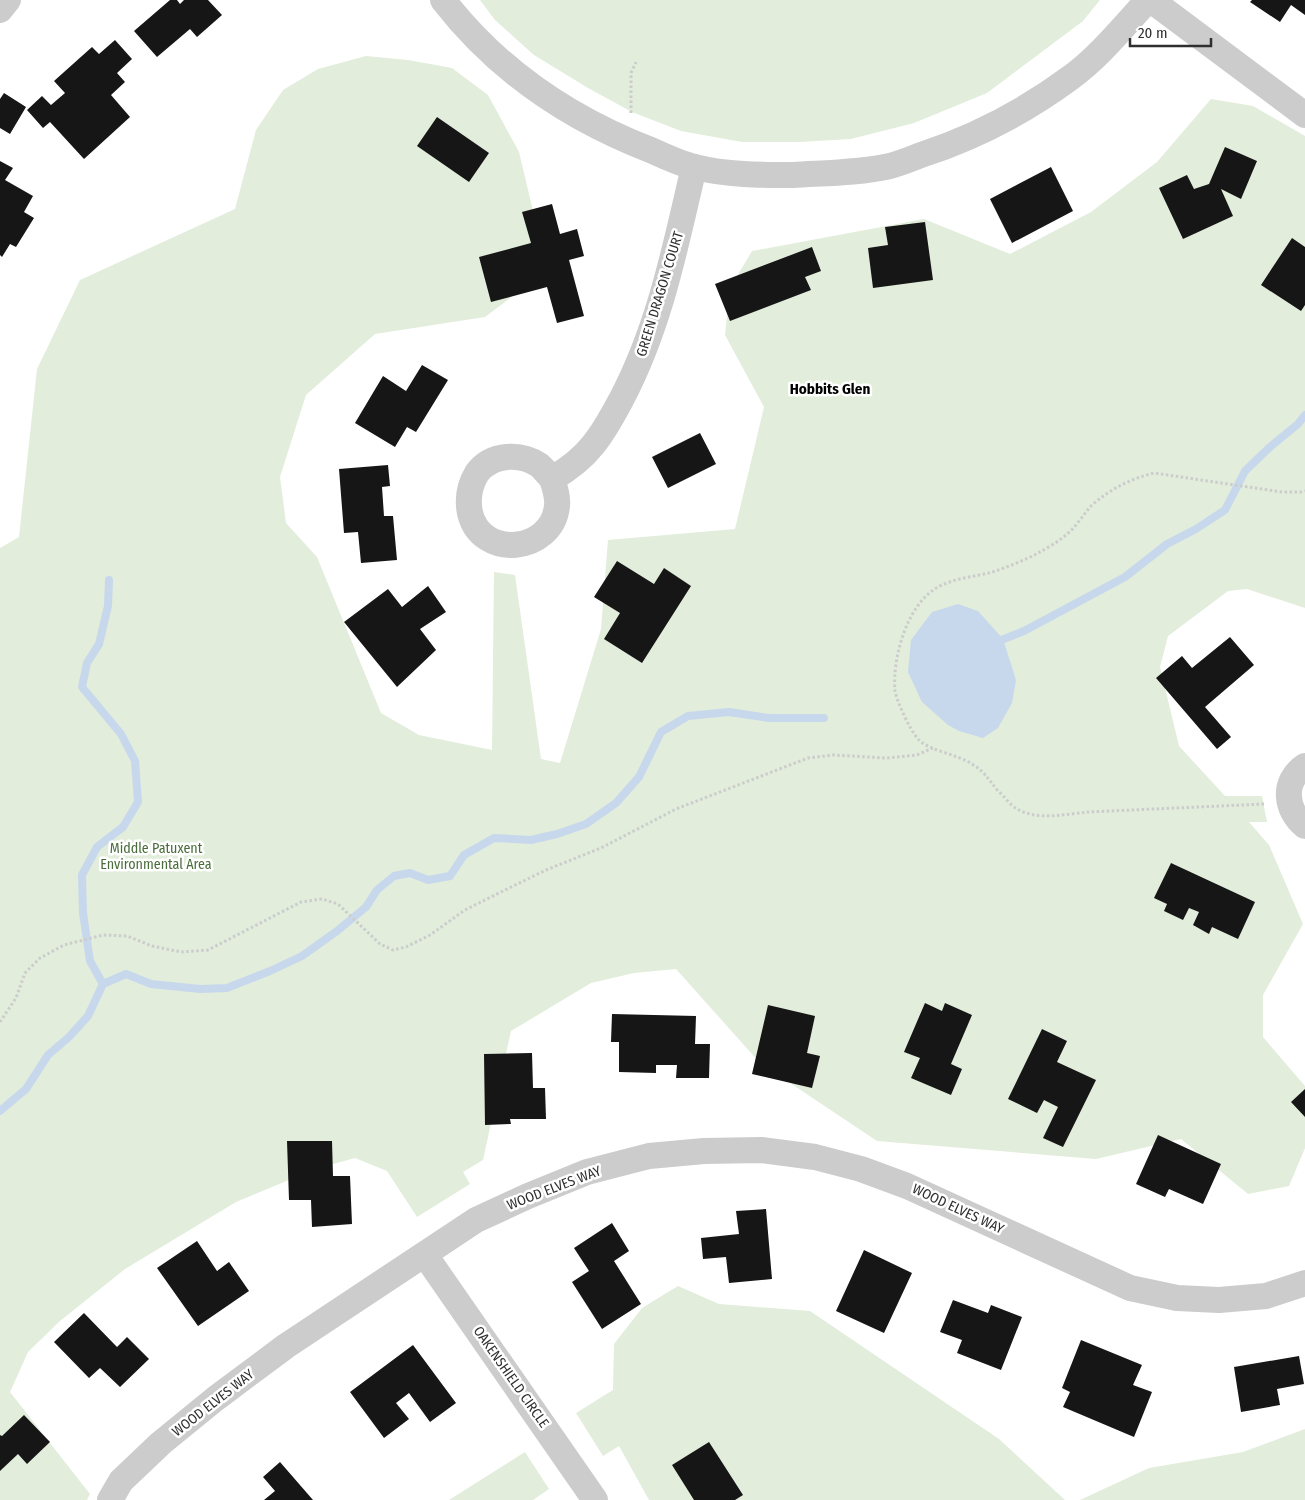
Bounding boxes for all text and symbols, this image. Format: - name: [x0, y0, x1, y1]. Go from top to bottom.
- scale bar: [1130, 15, 1211, 47]
- text: 20 m: [1138, 24, 1168, 42]
- street label: GREEN DRAGON COURT: [633, 229, 687, 359]
- district label: Hobbits Glen: [790, 380, 870, 398]
- park label: Middle Patuxent Environmental Area: [100, 840, 212, 873]
- street label: WOOD ELVES WAY: [505, 1162, 603, 1214]
- street label: WOOD ELVES WAY: [909, 1180, 1007, 1238]
- street label: OAKENSHIELD CIRCLE: [470, 1323, 553, 1431]
- street label: WOOD ELVES WAY: [169, 1366, 257, 1440]

